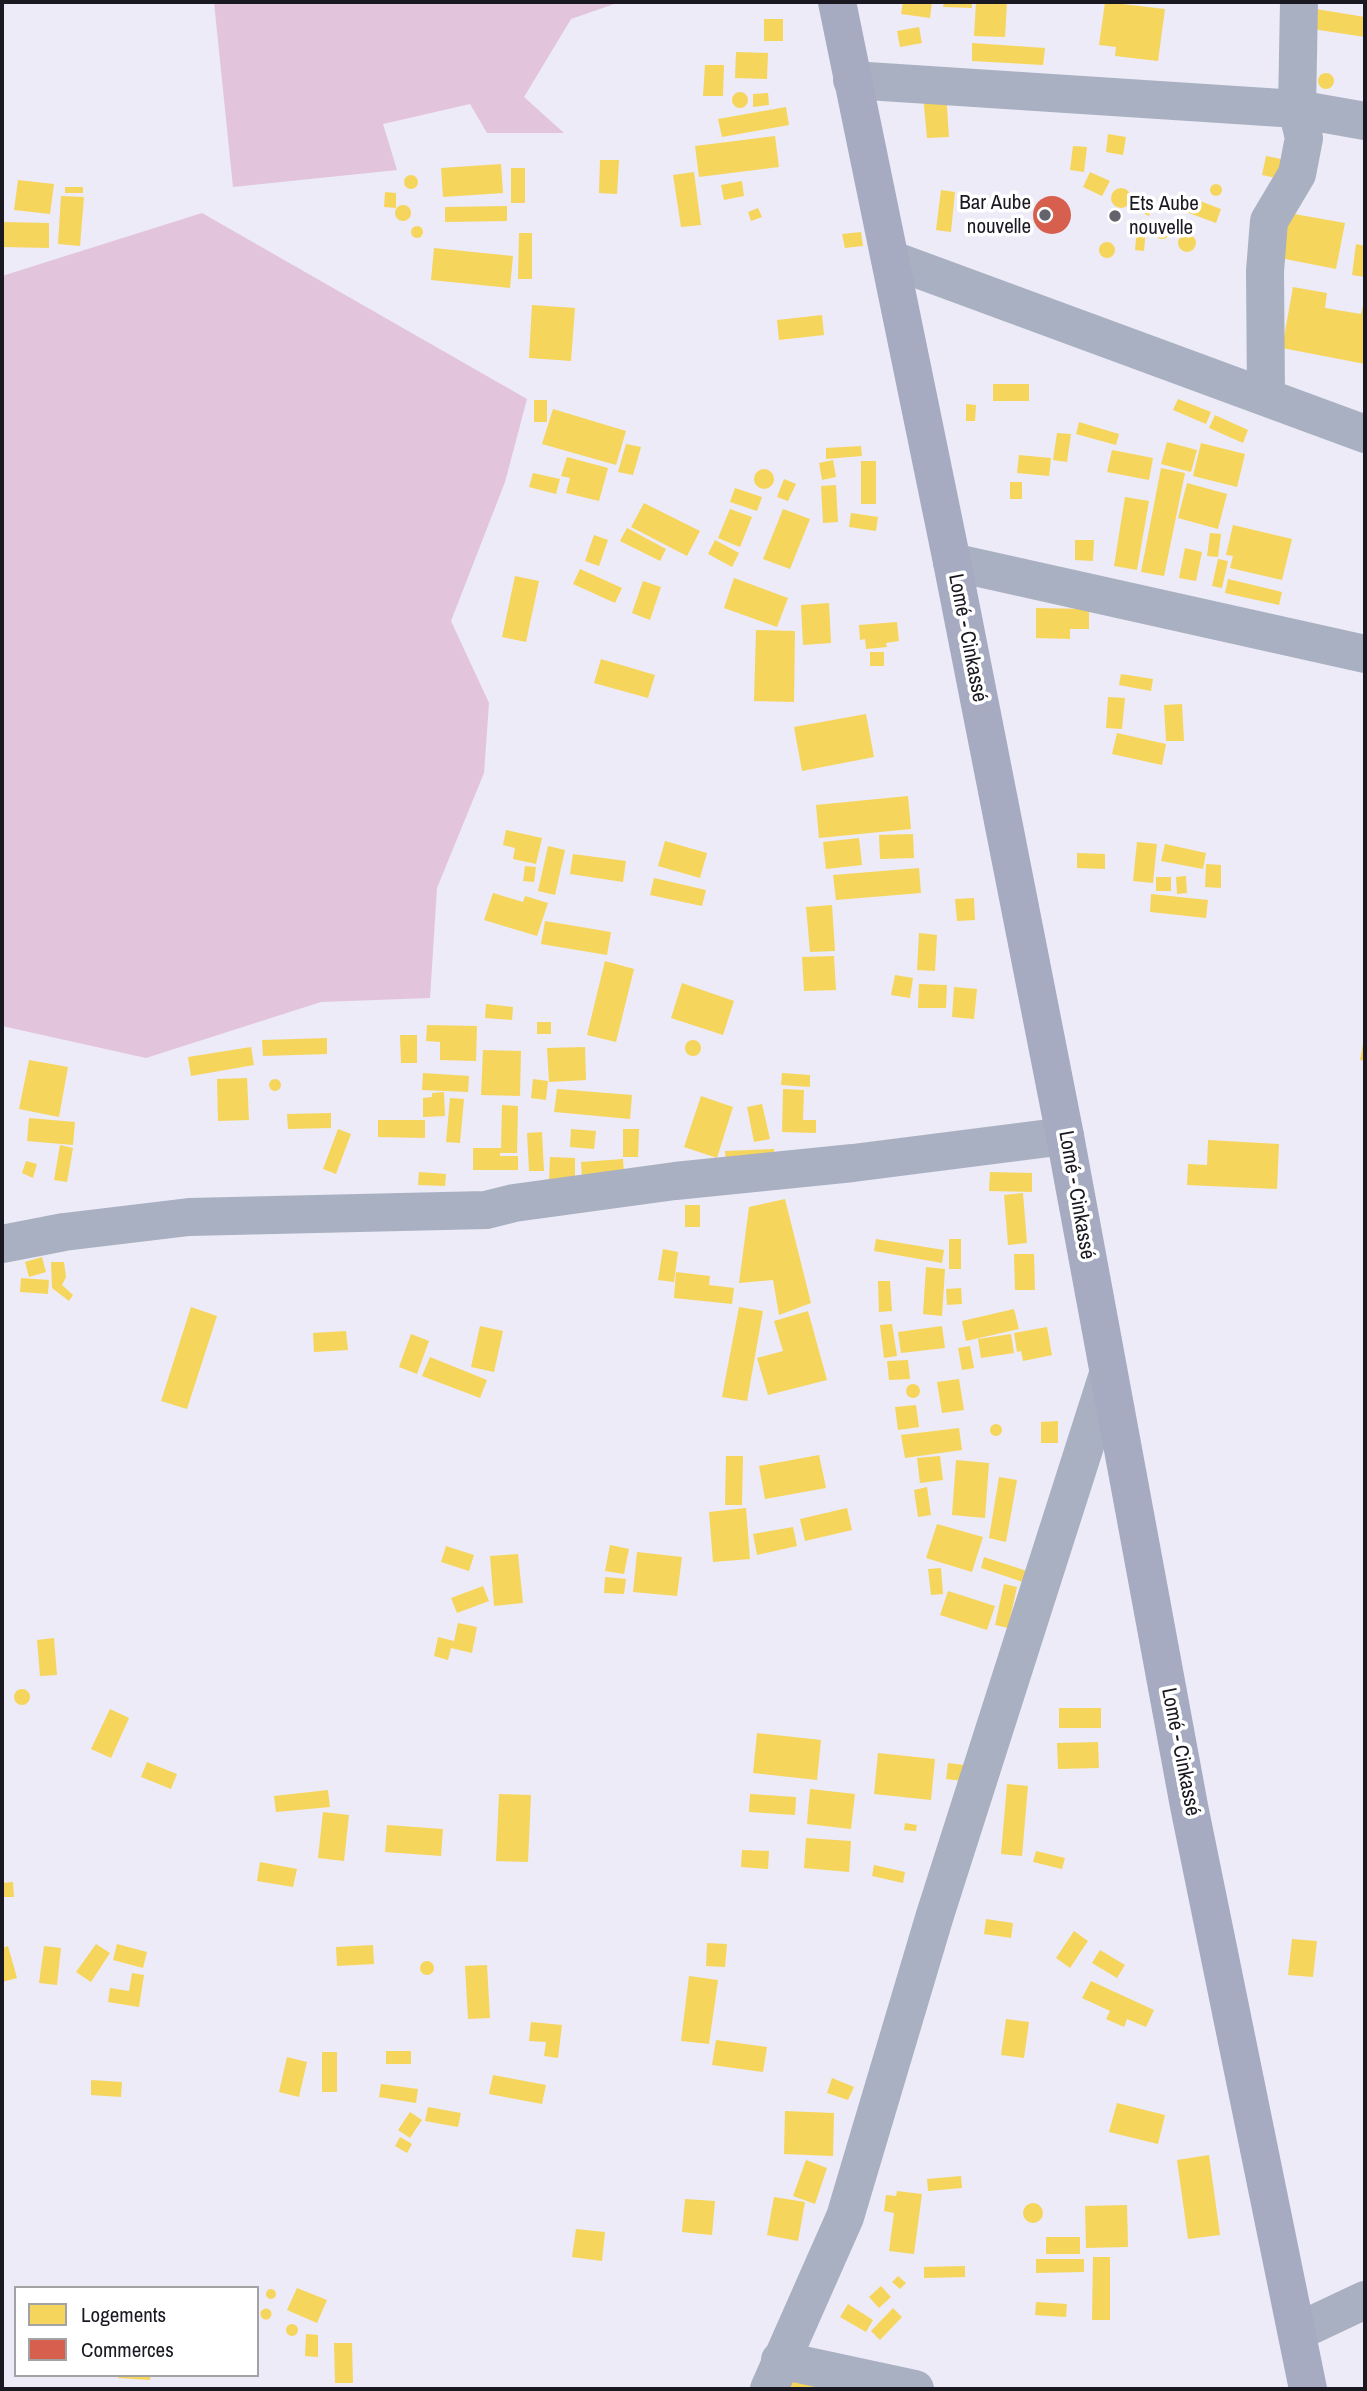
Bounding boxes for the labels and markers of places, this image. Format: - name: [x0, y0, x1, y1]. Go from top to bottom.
- place label: Bar Aube nouvelle: [959, 190, 1031, 240]
- place label: Ets Aube nouvelle: [1129, 191, 1199, 241]
- marker: Bar Aube nouvelle: [1037, 207, 1053, 223]
- marker: Ets Aube nouvelle: [1107, 208, 1123, 224]

